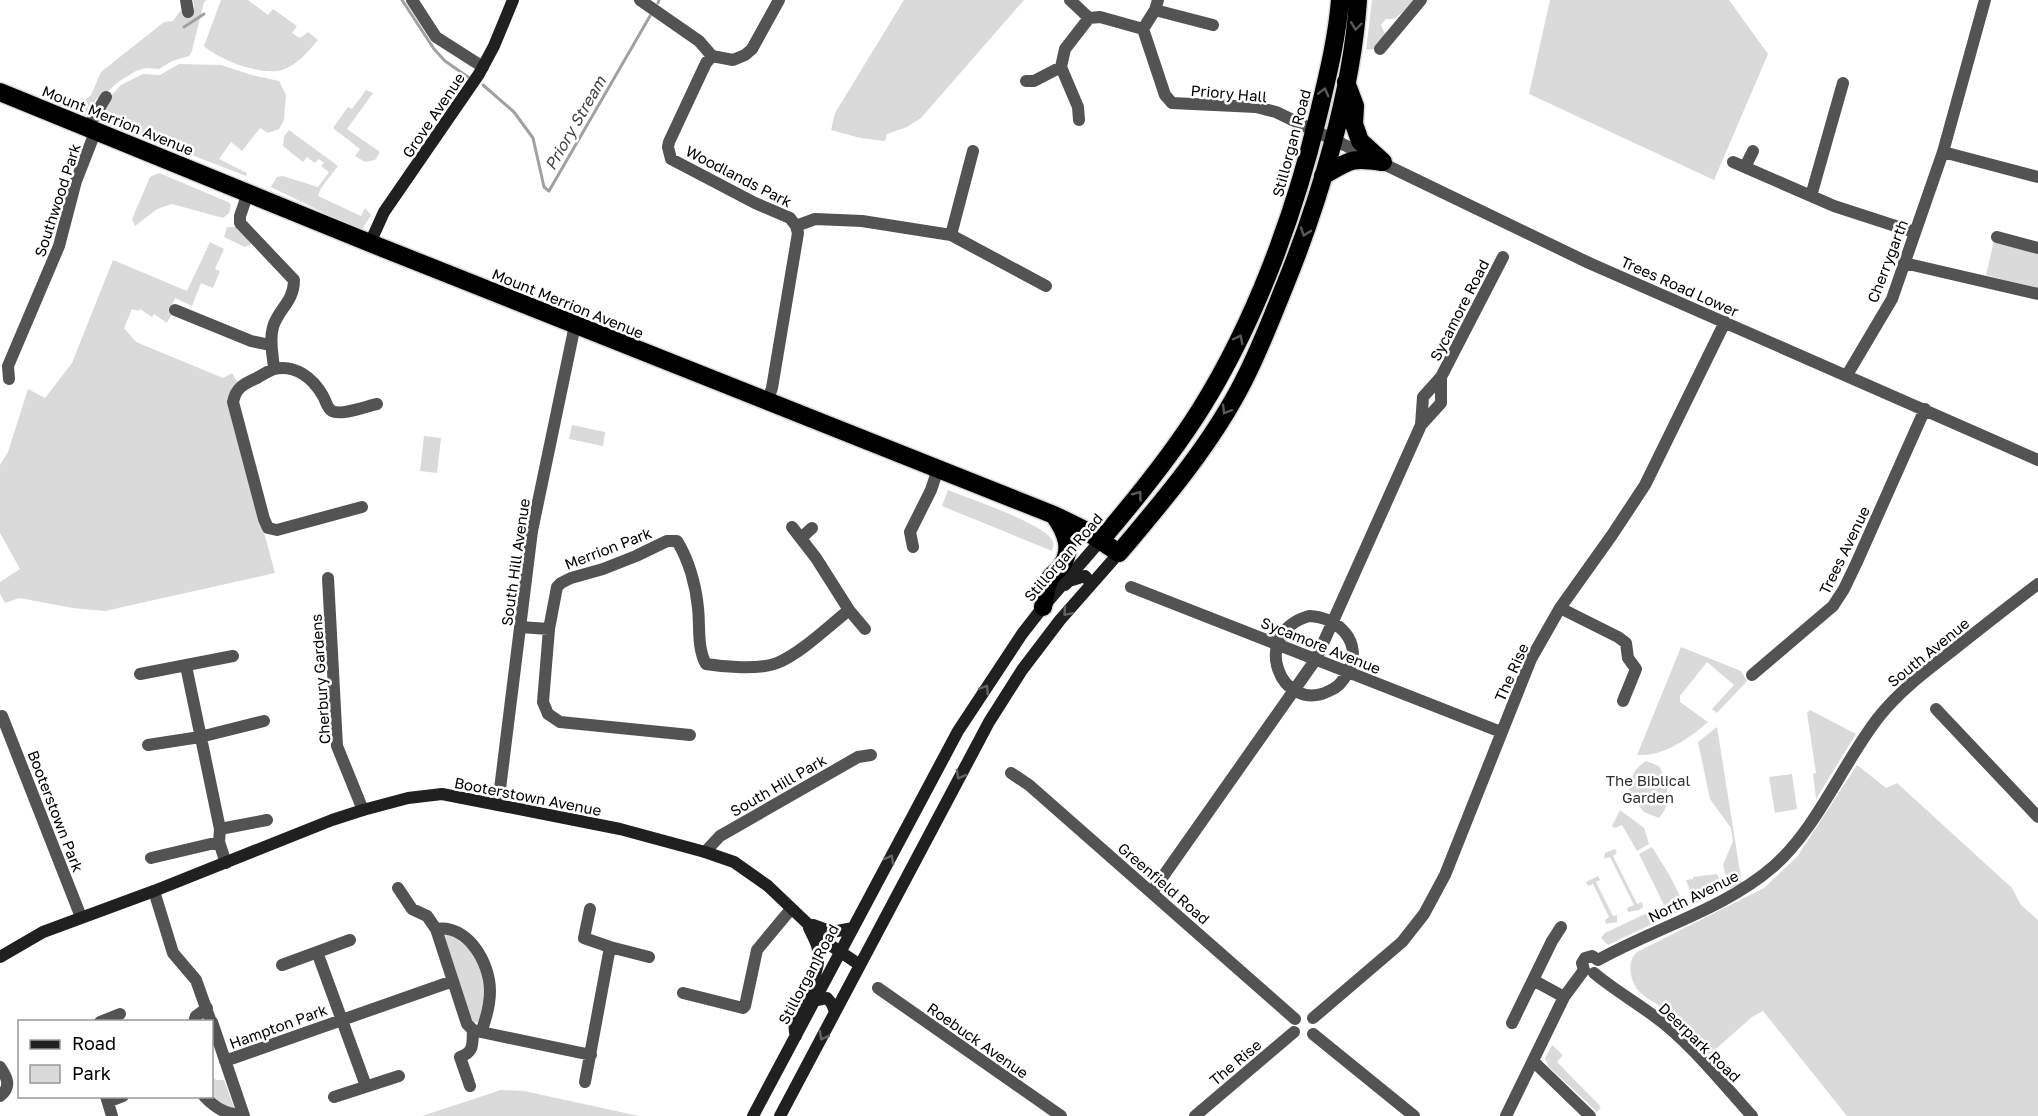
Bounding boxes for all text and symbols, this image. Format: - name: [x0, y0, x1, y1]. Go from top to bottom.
- one-way arrow: [1350, 21, 1362, 30]
- street label: Grove Avenue: [398, 69, 468, 161]
- water label: Priory Stream: [540, 72, 610, 174]
- street label: Mount Merrion Avenue: [40, 81, 197, 159]
- street label: Priory Hall: [1190, 81, 1268, 105]
- street label: Stillorgan Road: [1268, 87, 1314, 199]
- one-way arrow: [1316, 87, 1329, 97]
- street label: Southwood Park: [30, 141, 84, 259]
- street label: Woodlands Park: [683, 141, 796, 211]
- street label: Cherrygarth: [1863, 217, 1911, 305]
- one-way arrow: [1299, 226, 1312, 237]
- street label: Trees Road Lower: [1618, 252, 1742, 320]
- street label: Sycamore Road: [1426, 256, 1492, 364]
- street label: Mount Merrion Avenue: [490, 264, 647, 342]
- one-way arrow: [1232, 335, 1243, 345]
- one-way arrow: [1222, 404, 1234, 414]
- one-way arrow: [1131, 491, 1142, 502]
- street label: South Hill Avenue: [497, 497, 533, 627]
- street label: Trees Avenue: [1815, 503, 1873, 597]
- street label: Stillorgan Road: [1020, 509, 1106, 605]
- street label: Merrion Park: [562, 523, 655, 573]
- one-way arrow: [1063, 605, 1074, 616]
- street label: Cherbury Gardens: [306, 613, 334, 745]
- street label: Sycamore Avenue: [1258, 613, 1384, 677]
- street label: South Avenue: [1884, 613, 1973, 690]
- street label: The Rise: [1490, 640, 1532, 704]
- one-way arrow: [978, 684, 989, 695]
- street label: Booterstown Park: [24, 748, 88, 875]
- street label: South Hill Park: [727, 750, 830, 820]
- one-way arrow: [956, 769, 967, 779]
- park label: The Biblical Garden: [1606, 771, 1690, 806]
- street label: Booterstown Avenue: [453, 773, 603, 819]
- street label: Greenfield Road: [1115, 838, 1213, 928]
- one-way arrow: [883, 854, 894, 865]
- street label: North Avenue: [1645, 866, 1741, 926]
- street label: Stillorgan Road: [774, 921, 842, 1027]
- street label: Roebuck Avenue: [924, 998, 1032, 1082]
- street label: Deerpark Road: [1656, 999, 1744, 1085]
- street label: Hampton Park: [227, 1000, 330, 1052]
- legend: [18, 1020, 213, 1098]
- one-way arrow: [818, 1029, 830, 1040]
- text: Road: [72, 1032, 116, 1054]
- street label: The Rise: [1206, 1035, 1265, 1089]
- text: Park: [72, 1062, 111, 1084]

